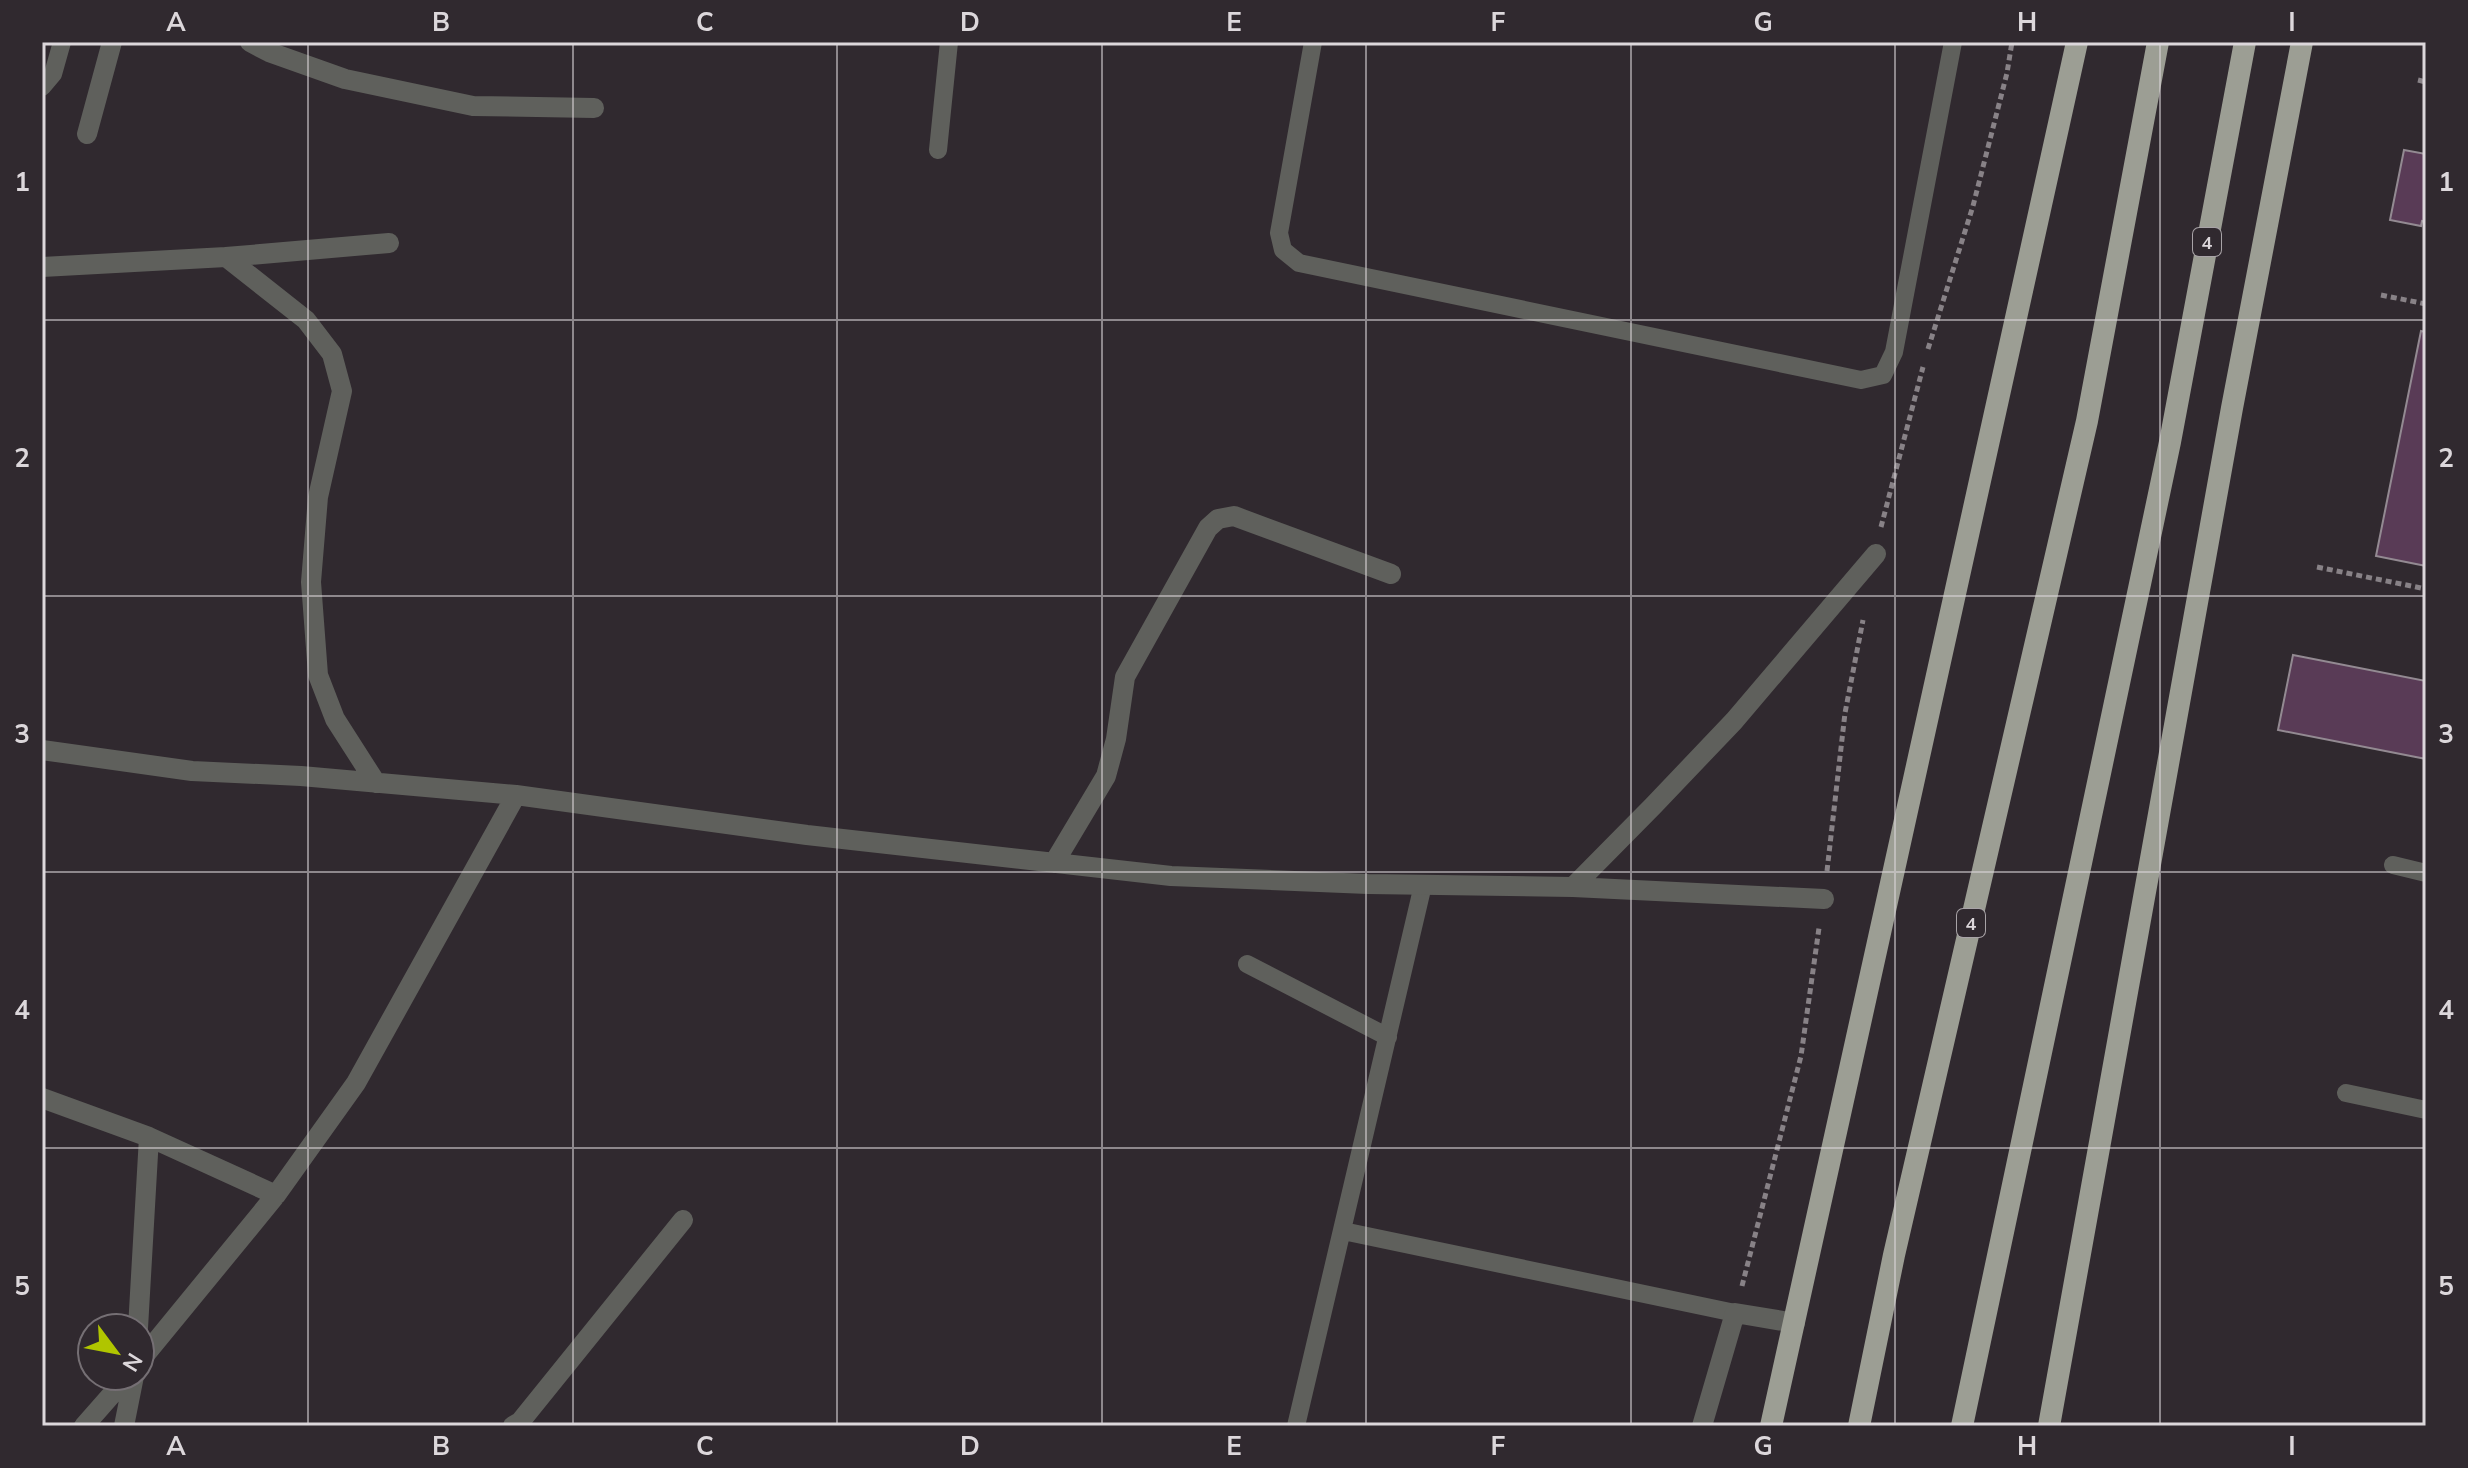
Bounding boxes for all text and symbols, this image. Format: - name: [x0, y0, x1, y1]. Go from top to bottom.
- text: A: [166, 5, 186, 38]
- text: B: [432, 5, 450, 38]
- text: C: [696, 5, 714, 38]
- text: D: [960, 5, 980, 38]
- text: E: [1226, 5, 1242, 38]
- text: F: [1491, 5, 1506, 38]
- text: G: [1753, 5, 1773, 38]
- text: H: [2017, 5, 2037, 38]
- text: I: [2288, 5, 2296, 38]
- text: 1: [14, 165, 30, 198]
- text: 1: [2438, 165, 2454, 198]
- road number: 4: [2193, 228, 2221, 256]
- text: 2: [14, 441, 30, 474]
- text: 2: [2438, 441, 2454, 474]
- text: 3: [14, 717, 30, 750]
- text: 3: [2438, 717, 2454, 750]
- road number: 4: [1957, 909, 1985, 937]
- text: 4: [14, 993, 30, 1026]
- text: 4: [2438, 993, 2454, 1026]
- text: 5: [14, 1269, 30, 1302]
- text: 5: [2438, 1269, 2454, 1302]
- north arrow: [76, 1312, 156, 1392]
- text: N: [117, 1348, 149, 1377]
- text: A: [166, 1429, 186, 1462]
- text: B: [432, 1429, 450, 1462]
- text: C: [696, 1429, 714, 1462]
- text: D: [960, 1429, 980, 1462]
- text: E: [1226, 1429, 1242, 1462]
- text: F: [1491, 1429, 1506, 1462]
- text: G: [1753, 1429, 1773, 1462]
- text: H: [2017, 1429, 2037, 1462]
- text: I: [2288, 1429, 2296, 1462]

